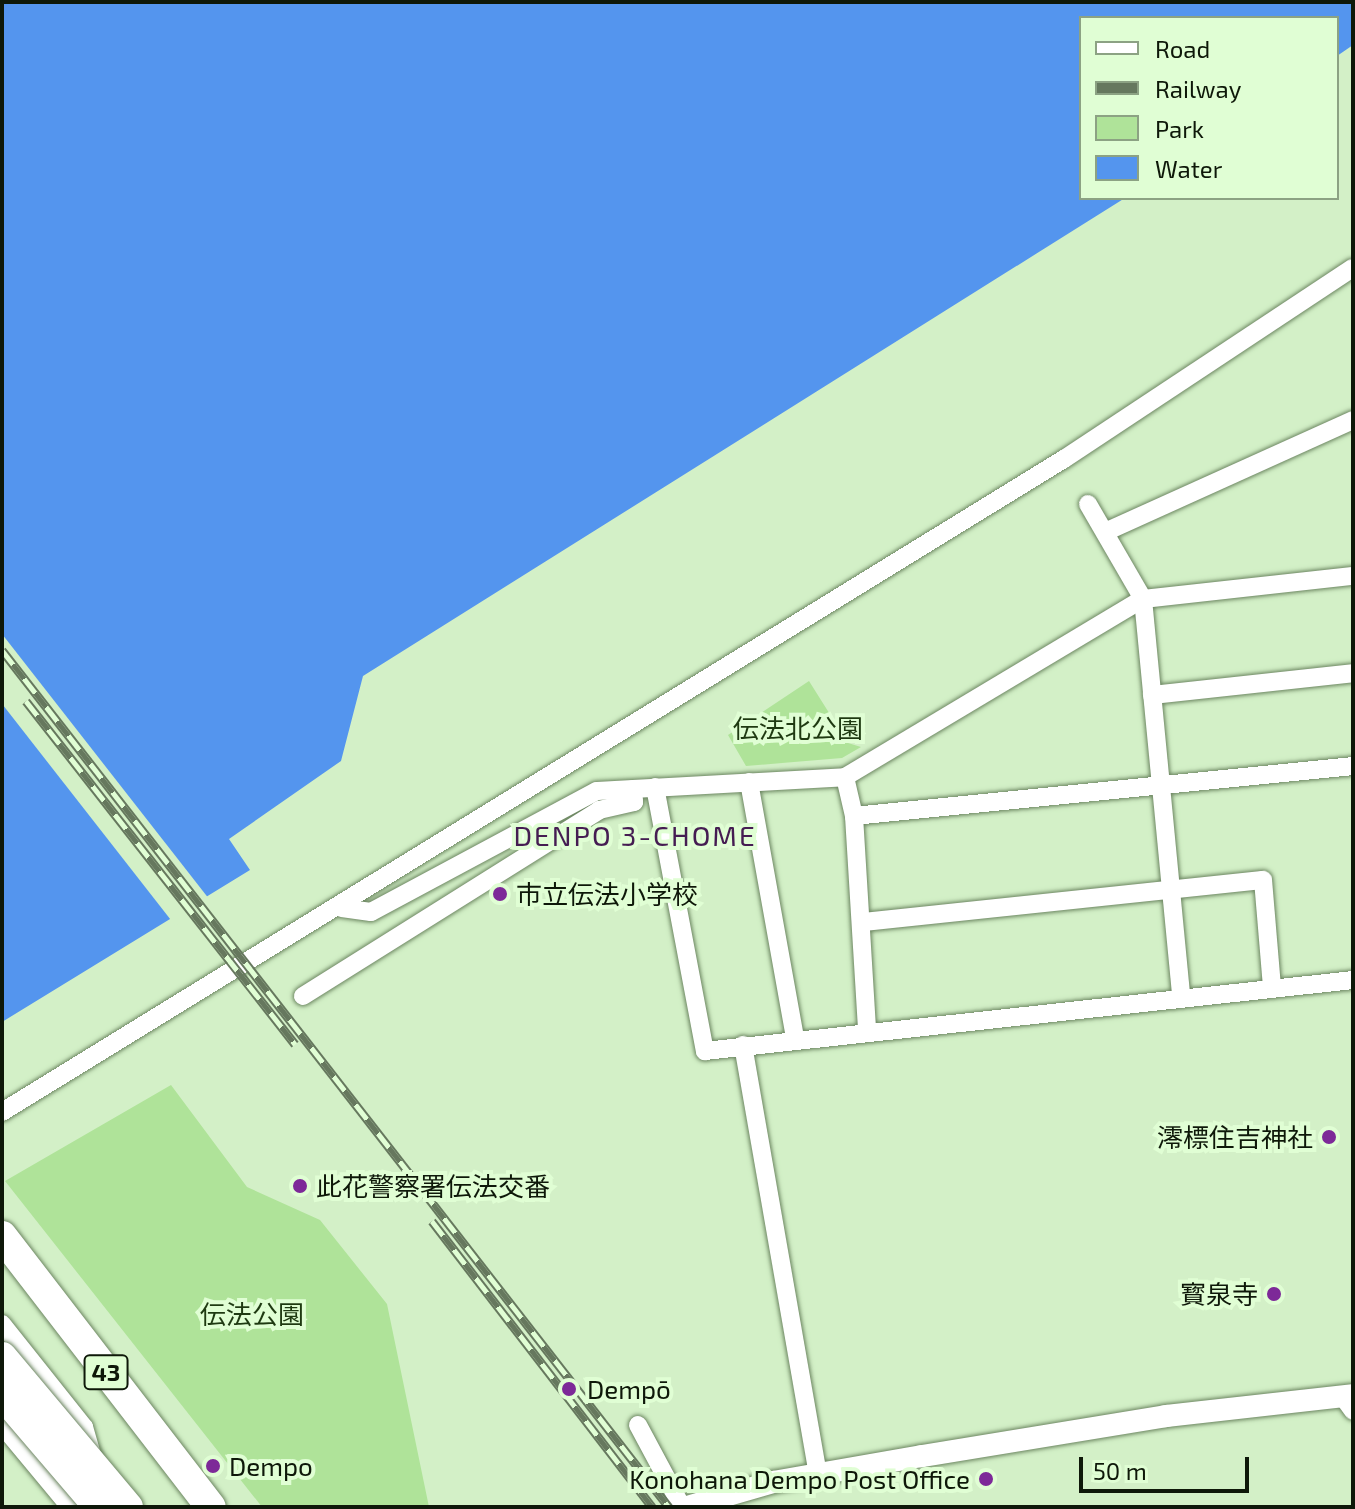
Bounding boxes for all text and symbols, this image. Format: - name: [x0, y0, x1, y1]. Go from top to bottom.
- legend: [1079, 16, 1339, 200]
- text: Road: [1155, 34, 1210, 63]
- text: Railway: [1155, 74, 1241, 103]
- text: Park: [1155, 114, 1204, 143]
- text: Water: [1155, 154, 1222, 183]
- park label: 伝法北公園: [733, 712, 863, 744]
- district label: DENPO 3-CHOME: [513, 818, 757, 852]
- place label: 市立伝法小学校: [516, 878, 698, 910]
- marker: 市立伝法小学校: [491, 885, 509, 903]
- place label: 澪標住吉神社: [1157, 1121, 1313, 1153]
- marker: 澪標住吉神社: [1320, 1128, 1338, 1146]
- place label: 此花警察署伝法交番: [316, 1170, 550, 1202]
- marker: 此花警察署伝法交番: [291, 1177, 309, 1195]
- place label: 寳泉寺: [1180, 1278, 1258, 1310]
- marker: 寳泉寺: [1265, 1285, 1283, 1303]
- park label: 伝法公園: [200, 1298, 304, 1330]
- road number: 43: [82, 1352, 130, 1392]
- place label: Dempō: [587, 1373, 671, 1405]
- marker: Dempō: [558, 1378, 580, 1400]
- scale bar: [1083, 1441, 1253, 1491]
- place label: Dempo: [229, 1450, 313, 1482]
- text: 50 m: [1093, 1456, 1147, 1485]
- marker: Dempo: [204, 1457, 222, 1475]
- place label: Konohana Dempo Post Office: [629, 1463, 970, 1495]
- marker: Konohana Dempo Post Office: [977, 1470, 995, 1488]

